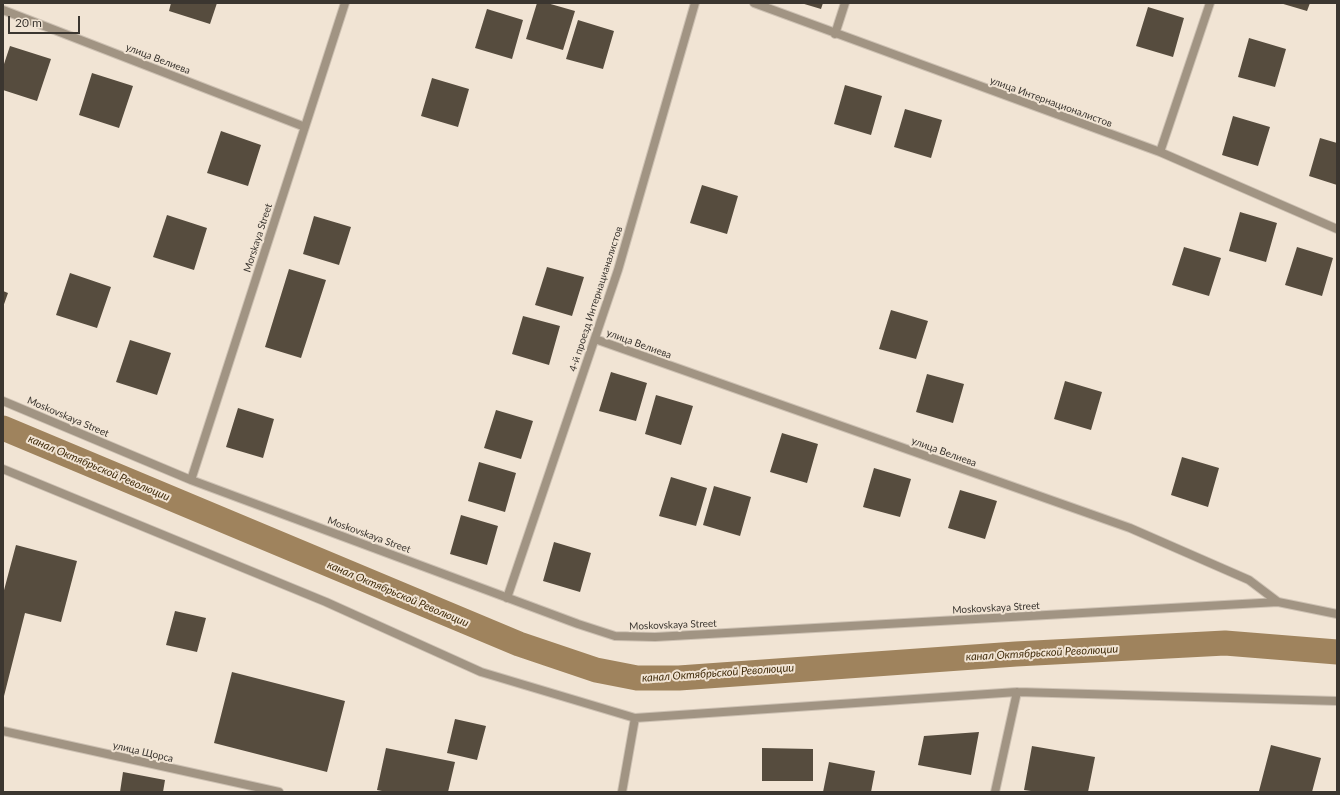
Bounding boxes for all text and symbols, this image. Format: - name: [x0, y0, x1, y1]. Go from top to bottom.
- scale bar: [10, 8, 82, 34]
- text: 20 m: [15, 15, 42, 30]
- street label: улица Велиева: [124, 41, 192, 77]
- street label: улица Интернационалистов: [988, 74, 1114, 130]
- street label: Morskaya Street: [241, 202, 275, 274]
- street label: 4-й проезд Интернацианалистов: [567, 225, 625, 373]
- street label: улица Велиева: [605, 327, 673, 361]
- street label: Moskovskaya Street: [25, 394, 111, 440]
- water label: канал Октябрьской Революции: [26, 432, 172, 504]
- street label: улица Велиева: [910, 435, 978, 469]
- street label: Moskovskaya Street: [326, 514, 412, 556]
- water label: канал Октябрьской Революции: [325, 558, 471, 630]
- street label: Moskovskaya Street: [952, 600, 1040, 616]
- street label: Moskovskaya Street: [629, 617, 717, 633]
- water label: канал Октябрьской Революции: [966, 642, 1118, 664]
- water label: канал Октябрьской Революции: [642, 661, 794, 685]
- street label: улица Щорса: [112, 739, 174, 765]

